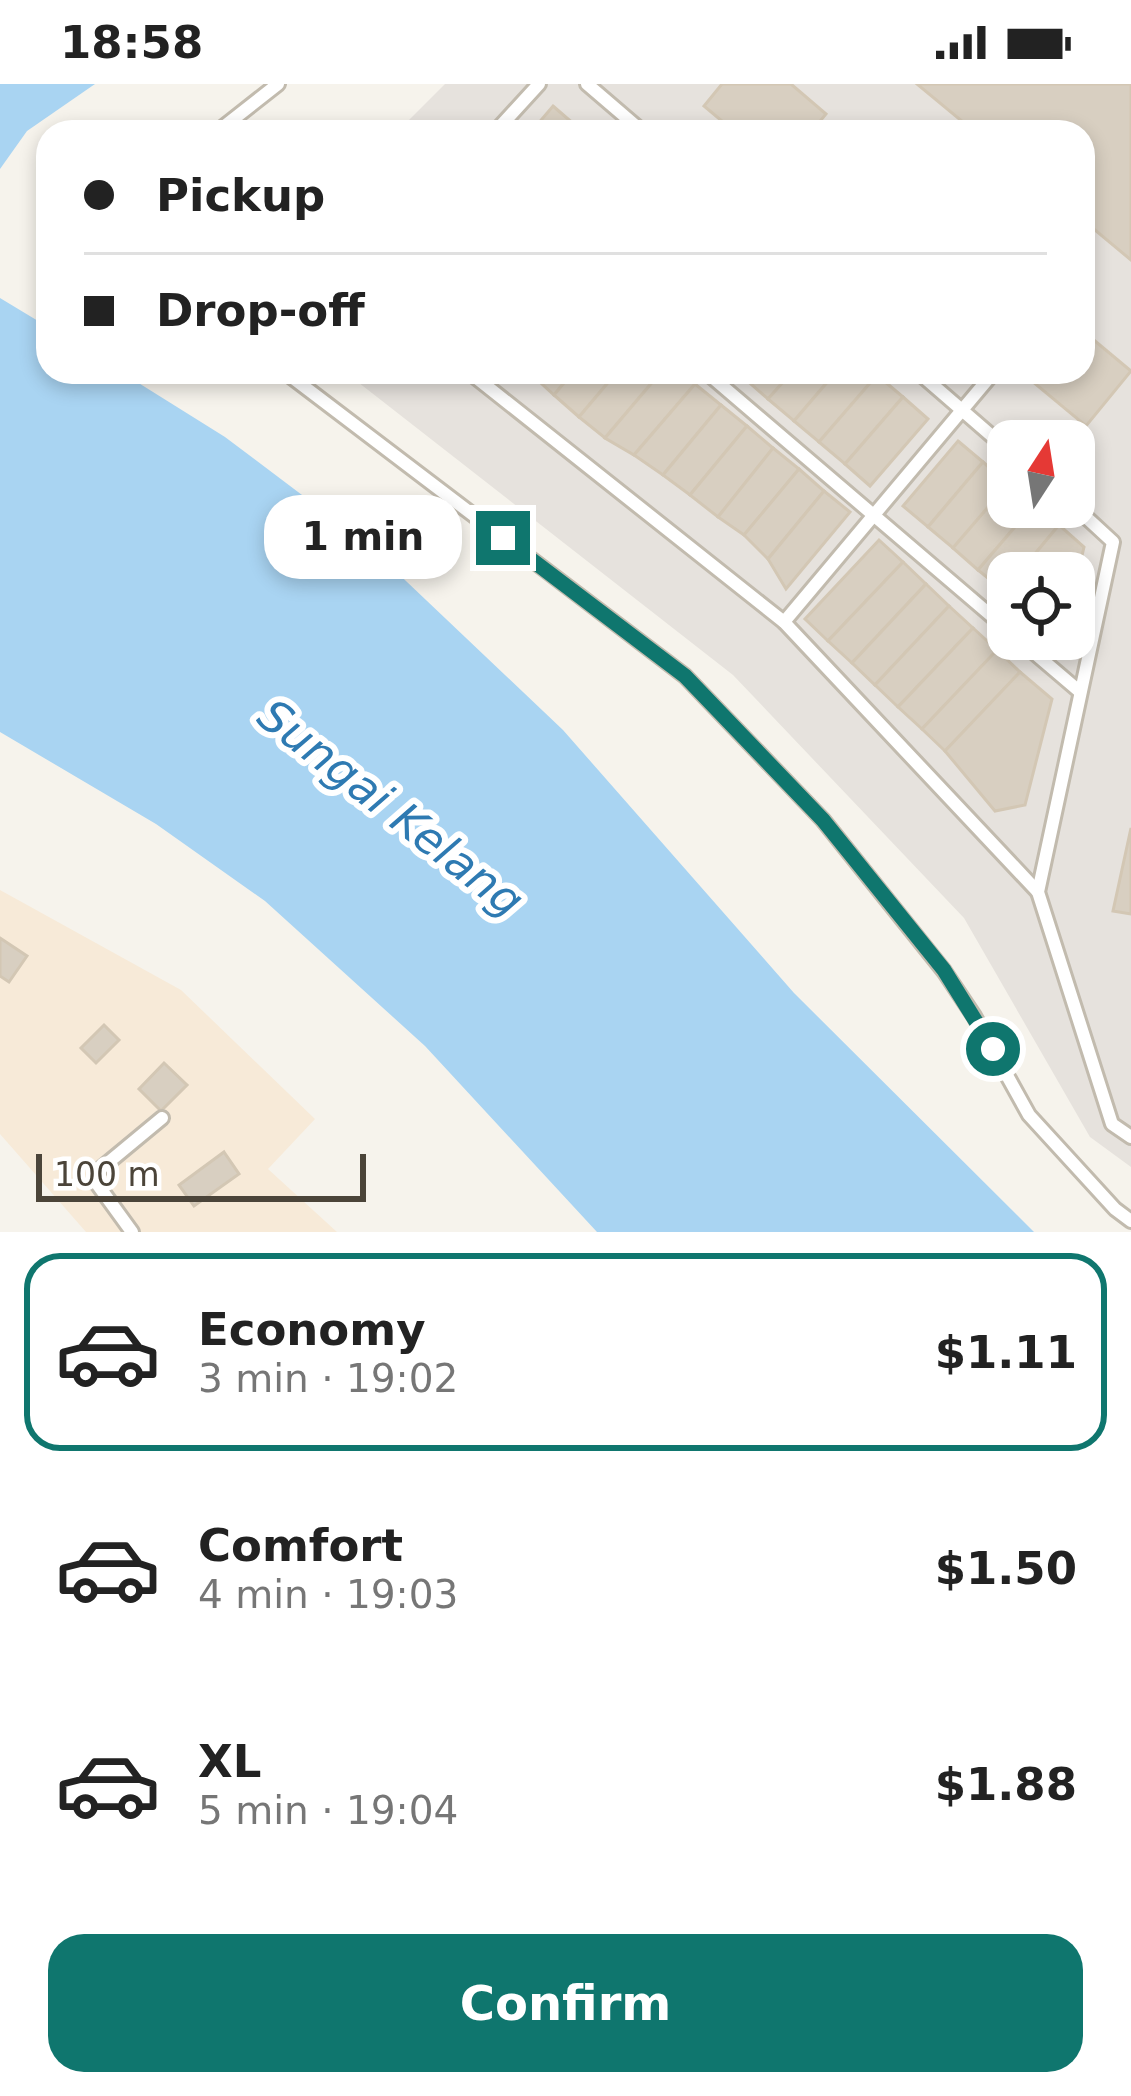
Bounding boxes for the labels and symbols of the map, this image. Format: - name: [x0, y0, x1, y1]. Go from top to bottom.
- north arrow: [987, 420, 1095, 528]
- callout: 1 min: [263, 496, 461, 580]
- route end: [476, 511, 530, 565]
- water label: Sungai Kelang: [248, 688, 534, 928]
- route start: [966, 1022, 1020, 1076]
- scale bar: [36, 1148, 366, 1201]

